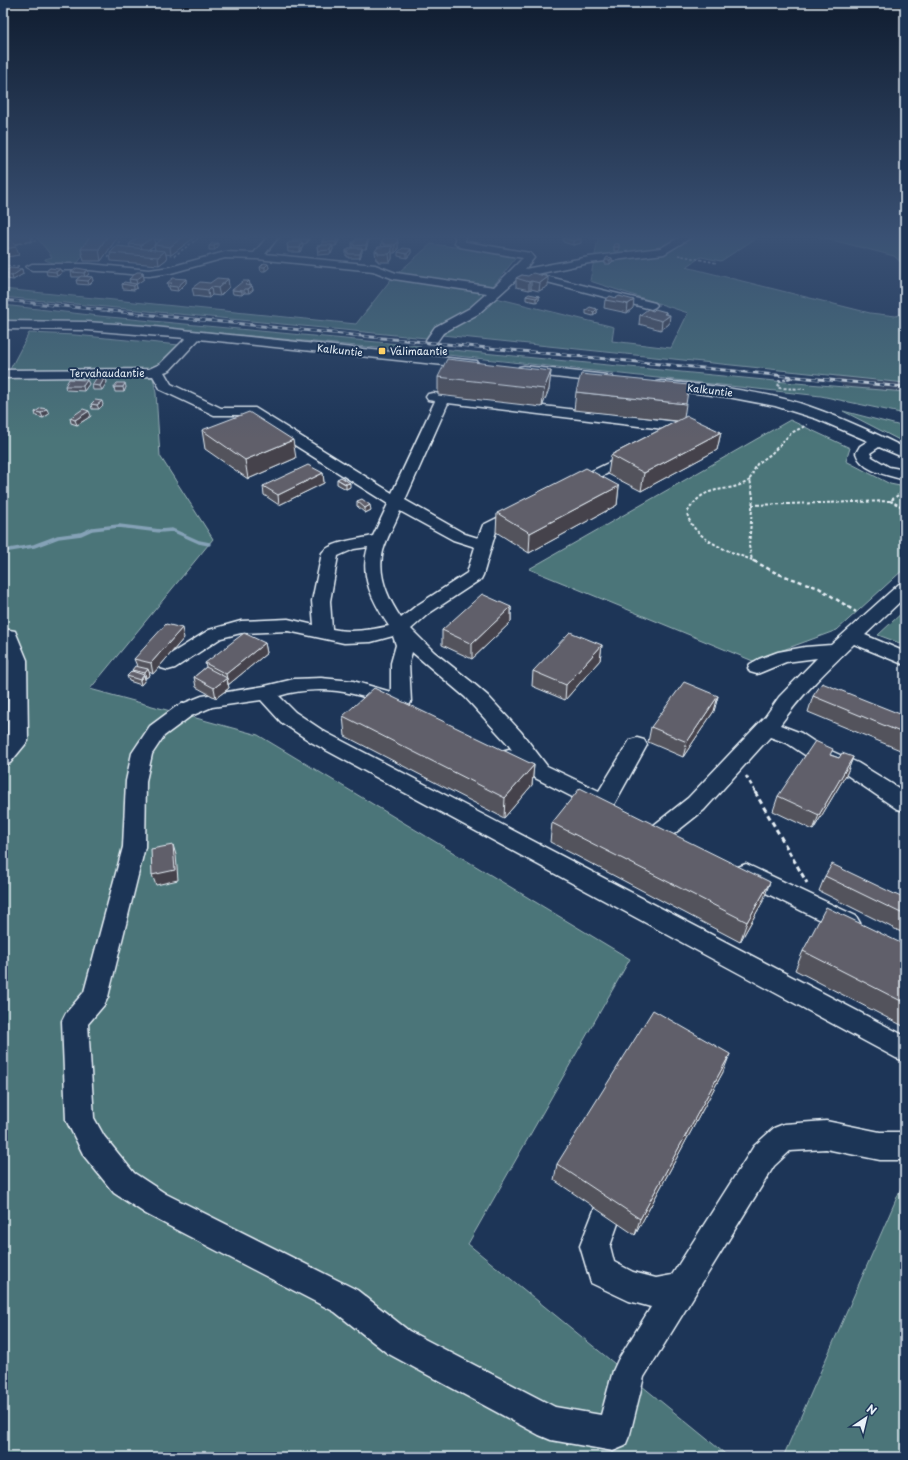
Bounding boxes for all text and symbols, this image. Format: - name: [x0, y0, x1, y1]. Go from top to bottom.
- street label: Kalkuntie: [317, 340, 364, 359]
- place label: Välimaantie: [390, 343, 448, 358]
- marker: Välimaantie: [377, 346, 387, 356]
- street label: Tervahaudantie: [70, 365, 144, 380]
- street label: Kalkuntie: [686, 379, 734, 400]
- north arrow: [846, 1398, 886, 1438]
- text: N: [864, 1400, 881, 1419]

